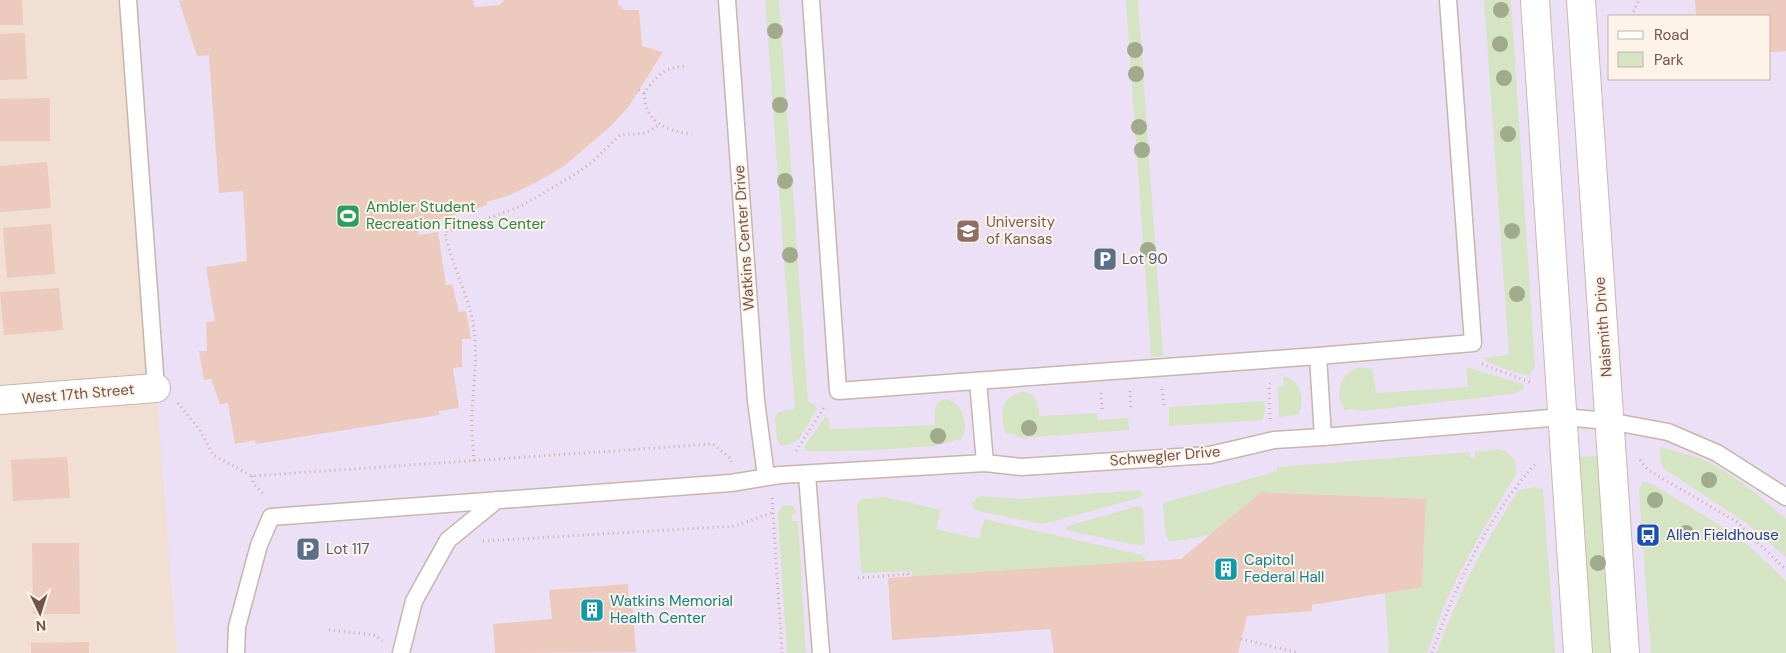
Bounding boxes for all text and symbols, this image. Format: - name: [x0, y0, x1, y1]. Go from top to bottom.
- legend: [1608, 15, 1771, 80]
- text: Road: [1654, 25, 1689, 45]
- text: Park: [1654, 50, 1684, 70]
- street label: Watkins Center Drive: [729, 164, 759, 312]
- place label: Ambler Student Recreation Fitness Center: [366, 197, 546, 234]
- sports icon: Ambler Student Recreation Fitness Center: [335, 203, 361, 229]
- place label: University of Kansas: [986, 212, 1056, 249]
- school or university icon: University of Kansas: [955, 218, 981, 244]
- parking icon: Lot 90: [1092, 246, 1118, 272]
- place label: Lot 90: [1122, 249, 1168, 269]
- street label: Naismith Drive: [1590, 276, 1616, 378]
- street label: West 17th Street: [21, 379, 135, 409]
- street label: Schwegler Drive: [1109, 441, 1221, 471]
- bus stop icon: Allen Fieldhouse: [1635, 522, 1661, 548]
- place label: Allen Fieldhouse: [1666, 525, 1779, 545]
- parking icon: Lot 117: [295, 536, 321, 562]
- place label: Lot 117: [326, 539, 369, 559]
- place label: Capitol Federal Hall: [1244, 550, 1324, 587]
- building icon: Capitol Federal Hall: [1213, 556, 1239, 582]
- north arrow: [15, 588, 65, 638]
- place label: Watkins Memorial Health Center: [610, 591, 733, 628]
- building icon: Watkins Memorial Health Center: [579, 597, 605, 623]
- text: N: [35, 617, 47, 635]

